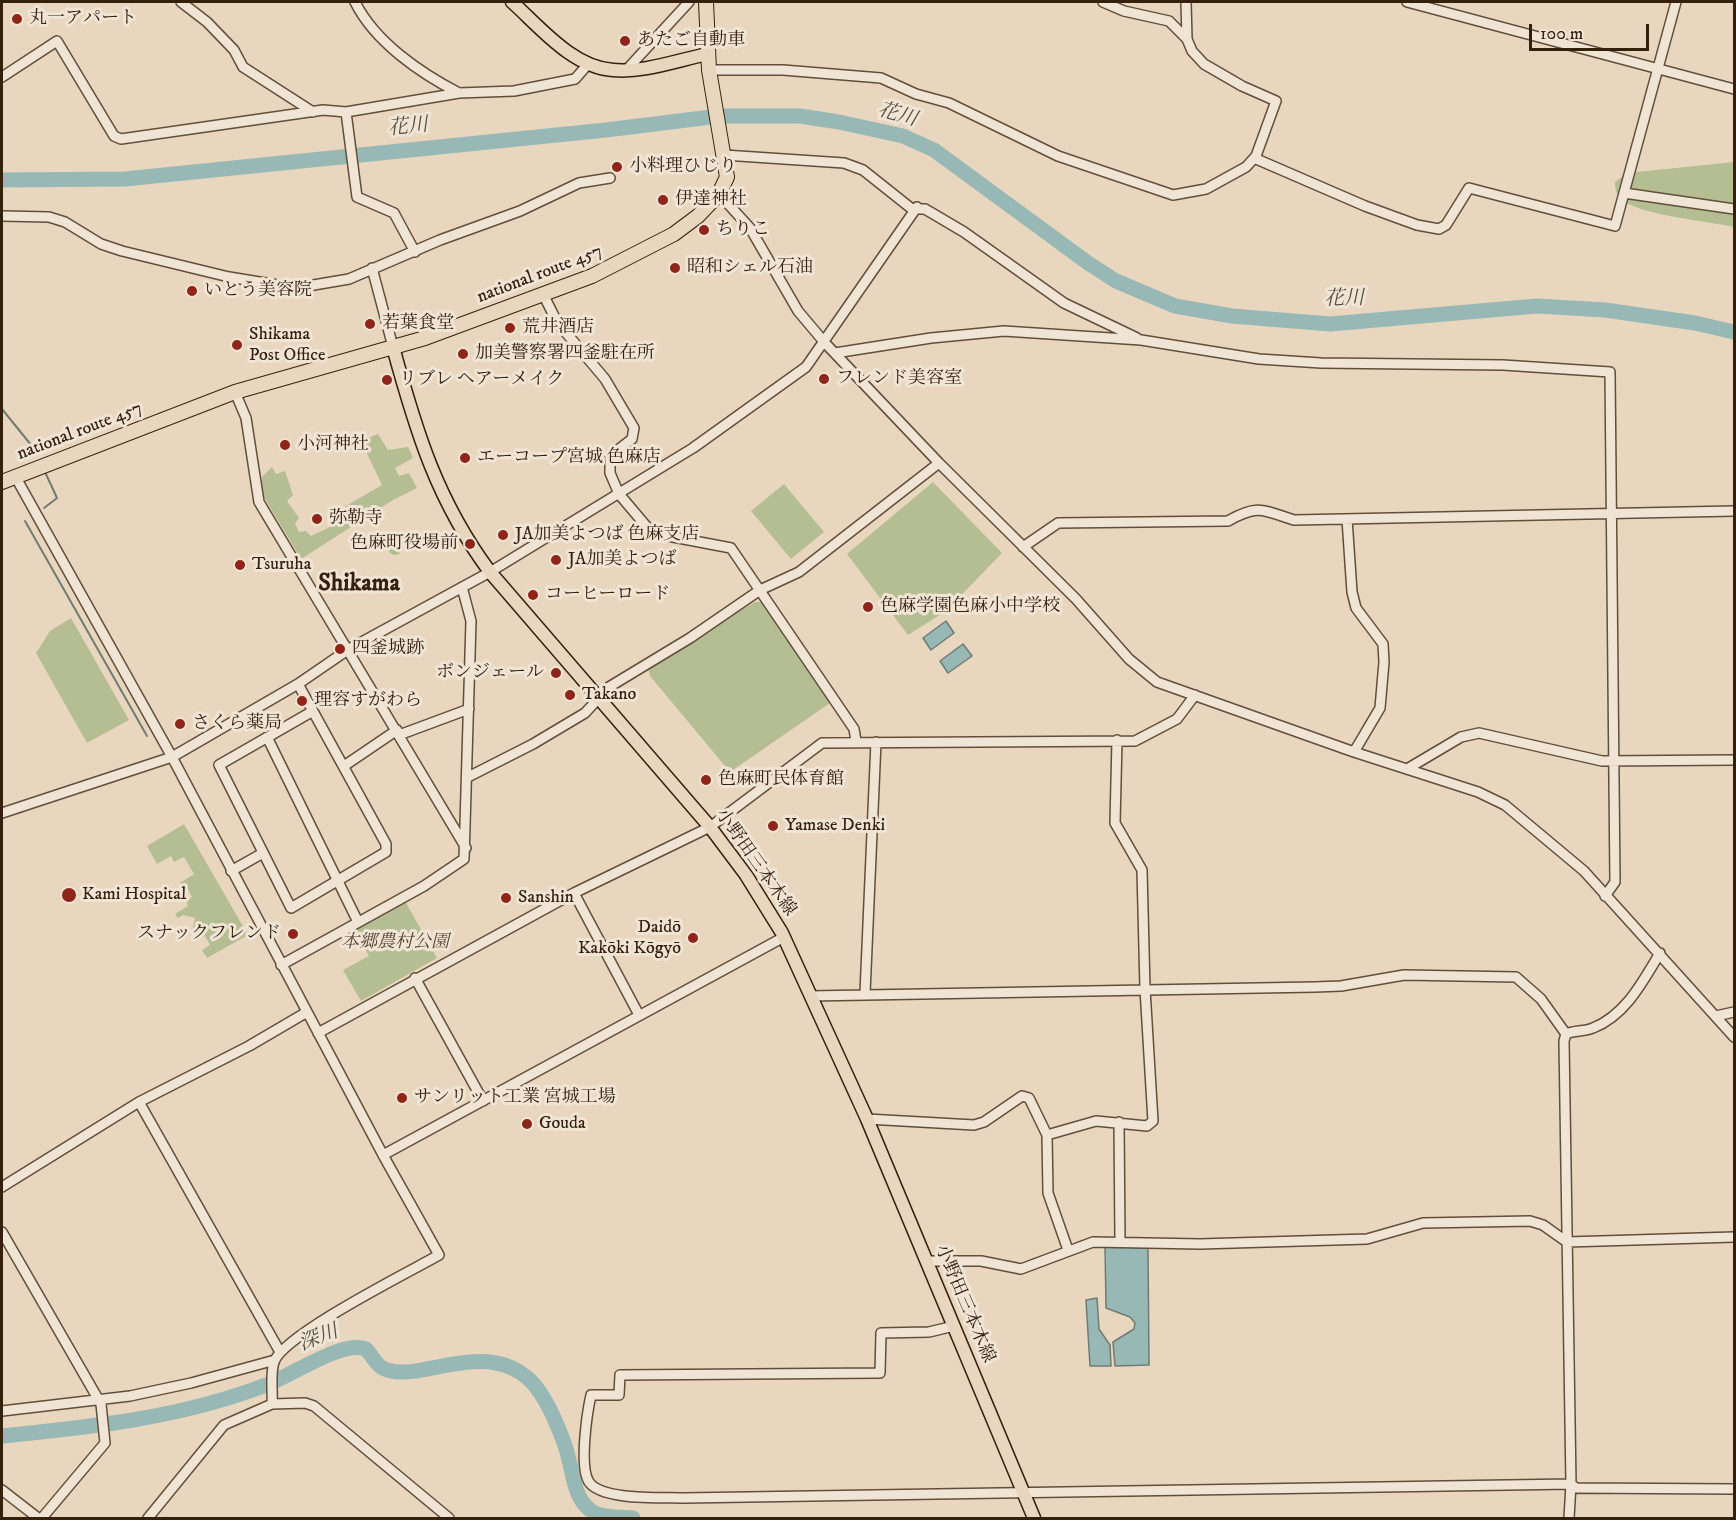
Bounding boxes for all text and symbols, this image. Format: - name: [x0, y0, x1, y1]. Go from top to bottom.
- place label: 丸一アパート: [29, 8, 137, 30]
- marker: 丸一アパート: [10, 12, 24, 26]
- scale bar: [1532, 12, 1652, 50]
- text: 100 m: [1540, 23, 1583, 45]
- place label: あたご自動車: [637, 30, 745, 52]
- marker: あたご自動車: [618, 34, 632, 48]
- water label: 花川: [874, 99, 920, 133]
- water label: 花川: [387, 114, 429, 142]
- place label: 小料理ひじり: [629, 156, 737, 178]
- marker: 小料理ひじり: [610, 160, 624, 174]
- place label: 伊達神社: [675, 189, 747, 211]
- marker: 伊達神社: [656, 193, 670, 207]
- place label: ちりこ: [716, 219, 770, 241]
- marker: ちりこ: [697, 223, 711, 237]
- street label: national route 457: [474, 241, 606, 309]
- place label: 昭和シェル石油: [687, 257, 813, 279]
- marker: 昭和シェル石油: [668, 261, 682, 275]
- place label: いとう美容院: [204, 280, 312, 302]
- marker: いとう美容院: [185, 284, 199, 298]
- water label: 花川: [1324, 287, 1364, 313]
- place label: 若葉食堂: [382, 313, 454, 335]
- marker: 若葉食堂: [363, 317, 377, 331]
- place label: 荒井酒店: [522, 317, 594, 339]
- marker: 荒井酒店: [503, 321, 517, 335]
- place label: Shikama Post Office: [249, 324, 325, 366]
- marker: Shikama Post Office: [230, 338, 244, 352]
- place label: 加美警察署四釜駐在所: [475, 343, 655, 365]
- marker: 加美警察署四釜駐在所: [456, 347, 470, 361]
- place label: フレンド美容室: [836, 368, 962, 390]
- place label: リブレ ヘアーメイク: [399, 369, 564, 391]
- marker: フレンド美容室: [817, 372, 831, 386]
- marker: リブレ ヘアーメイク: [380, 373, 394, 387]
- street label: national route 457: [14, 398, 146, 466]
- place label: 小河神社: [297, 434, 369, 456]
- marker: 小河神社: [278, 438, 292, 452]
- place label: エーコープ宮城 色麻店: [477, 447, 661, 469]
- marker: エーコープ宮城 色麻店: [458, 451, 472, 465]
- place label: 弥勒寺: [329, 508, 383, 530]
- marker: 弥勒寺: [310, 512, 324, 526]
- place label: JA加美よつば 色麻支店: [515, 524, 699, 546]
- marker: JA加美よつば 色麻支店: [496, 528, 510, 542]
- place label: 色麻町役場前: [350, 533, 458, 555]
- marker: 色麻町役場前: [463, 537, 477, 551]
- place label: JA加美よつば: [568, 549, 676, 571]
- marker: JA加美よつば: [549, 553, 563, 567]
- place label: Tsuruha: [252, 554, 311, 576]
- marker: Tsuruha: [233, 558, 247, 572]
- district label: Shikama: [318, 571, 400, 599]
- place label: コーヒーロード: [545, 584, 670, 606]
- marker: コーヒーロード: [526, 588, 540, 602]
- place label: 色麻学園色麻小中学校: [880, 596, 1060, 618]
- marker: 色麻学園色麻小中学校: [861, 600, 875, 614]
- place label: 四釜城跡: [352, 638, 424, 660]
- marker: 四釜城跡: [333, 642, 347, 656]
- place label: ボンジェール: [436, 662, 544, 684]
- marker: ボンジェール: [549, 666, 563, 680]
- place label: Takano: [582, 684, 636, 706]
- marker: Takano: [563, 688, 577, 702]
- place label: 理容すがわら: [314, 690, 422, 712]
- marker: 理容すがわら: [295, 694, 309, 708]
- place label: さくら薬局: [192, 713, 282, 735]
- marker: さくら薬局: [173, 717, 187, 731]
- place label: 色麻町民体育館: [718, 769, 844, 791]
- marker: 色麻町民体育館: [699, 773, 713, 787]
- street label: 小野田三本木線: [710, 805, 800, 921]
- place label: Yamase Denki: [785, 815, 885, 837]
- marker: Yamase Denki: [766, 819, 780, 833]
- place label: Kami Hospital: [82, 884, 186, 906]
- marker: Kami Hospital: [60, 886, 78, 904]
- place label: Sanshin: [518, 887, 574, 909]
- marker: Sanshin: [499, 891, 513, 905]
- place label: Daidō Kakōki Kōgyō: [578, 917, 681, 960]
- place label: スナックフレンド: [137, 923, 281, 945]
- marker: スナックフレンド: [286, 927, 300, 941]
- marker: Daidō Kakōki Kōgyō: [686, 931, 700, 945]
- park label: 本郷農村公園: [341, 932, 449, 954]
- place label: サンリット工業 宮城工場: [414, 1087, 616, 1109]
- marker: サンリット工業 宮城工場: [395, 1091, 409, 1105]
- place label: Gouda: [539, 1113, 586, 1135]
- marker: Gouda: [520, 1117, 534, 1131]
- street label: 小野田三本木線: [929, 1242, 999, 1366]
- water label: 深川: [296, 1321, 342, 1357]

